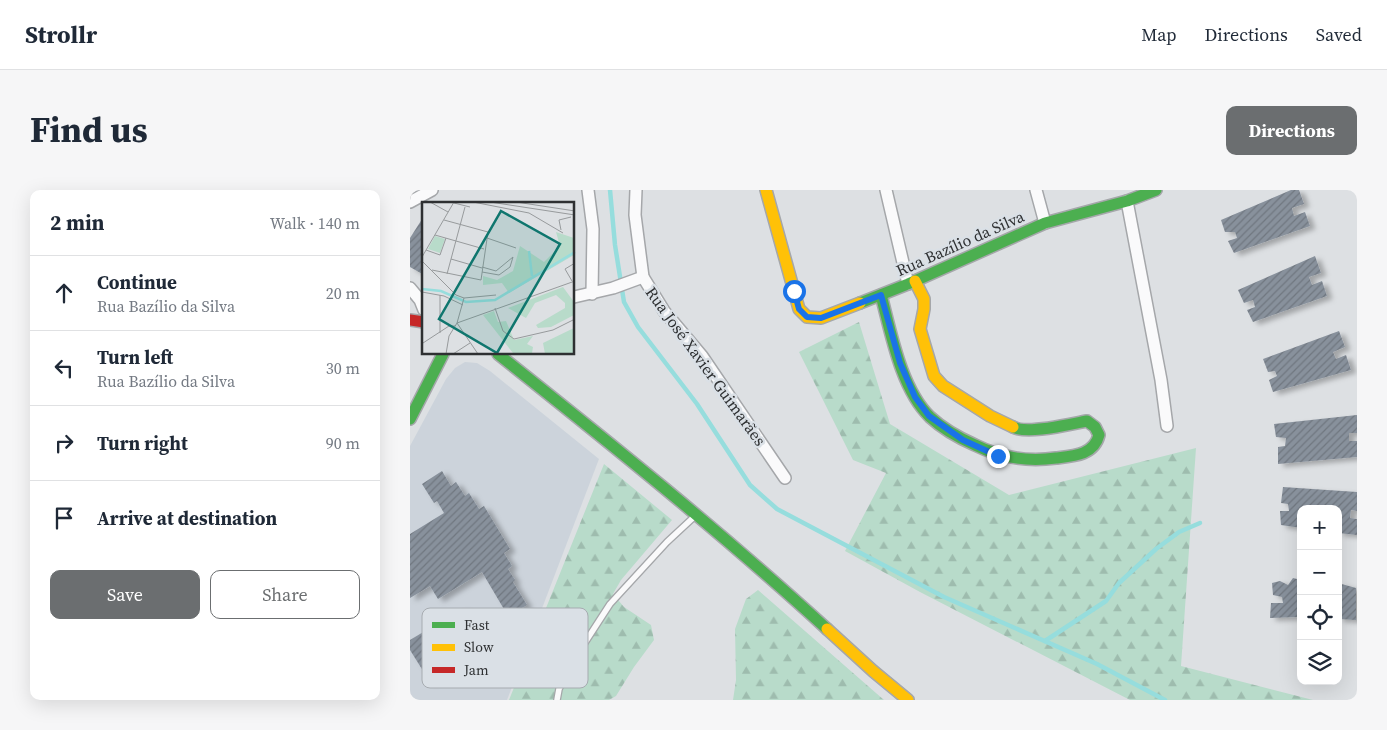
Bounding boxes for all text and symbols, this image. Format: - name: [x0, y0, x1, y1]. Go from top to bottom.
- text: Strollr: [25, 18, 97, 51]
- text: Map: [1141, 22, 1177, 47]
- text: Directions: [1205, 22, 1288, 47]
- text: Saved: [1316, 22, 1362, 47]
- text: Find us: [30, 106, 148, 154]
- button: Directions: [1226, 106, 1357, 155]
- inset map: [422, 202, 575, 355]
- street label: Rua Bazílio da Silva: [892, 205, 1028, 281]
- text: 2 min: [50, 208, 105, 237]
- text: Walk · 140 m: [270, 212, 360, 234]
- text: Continue: [97, 269, 177, 295]
- icon: ahead: [50, 279, 78, 307]
- route start: [783, 280, 806, 303]
- text: 20 m: [326, 282, 360, 304]
- street label: Rua José Xavier Guimarães: [641, 282, 771, 450]
- text: Rua Bazílio da Silva: [97, 295, 235, 317]
- text: Turn left: [97, 344, 173, 370]
- icon: left: [50, 354, 78, 382]
- text: 30 m: [326, 357, 360, 379]
- text: Rua Bazílio da Silva: [97, 370, 235, 392]
- icon: right: [50, 429, 78, 457]
- text: Turn right: [97, 430, 188, 456]
- text: 90 m: [326, 432, 360, 454]
- route end: [987, 445, 1010, 468]
- icon: arrive: [50, 504, 78, 532]
- text: Arrive at destination: [97, 505, 277, 531]
- map controls: [1297, 505, 1342, 685]
- button: +: [1297, 505, 1342, 550]
- button: −: [1297, 550, 1342, 595]
- button: Save: [50, 570, 200, 619]
- button: Share: [210, 570, 360, 619]
- button: locate: [1297, 595, 1342, 640]
- legend: [422, 608, 588, 688]
- text: Fast: [464, 615, 490, 635]
- text: Slow: [464, 637, 494, 657]
- button: layers: [1297, 640, 1342, 685]
- text: Jam: [463, 660, 489, 680]

